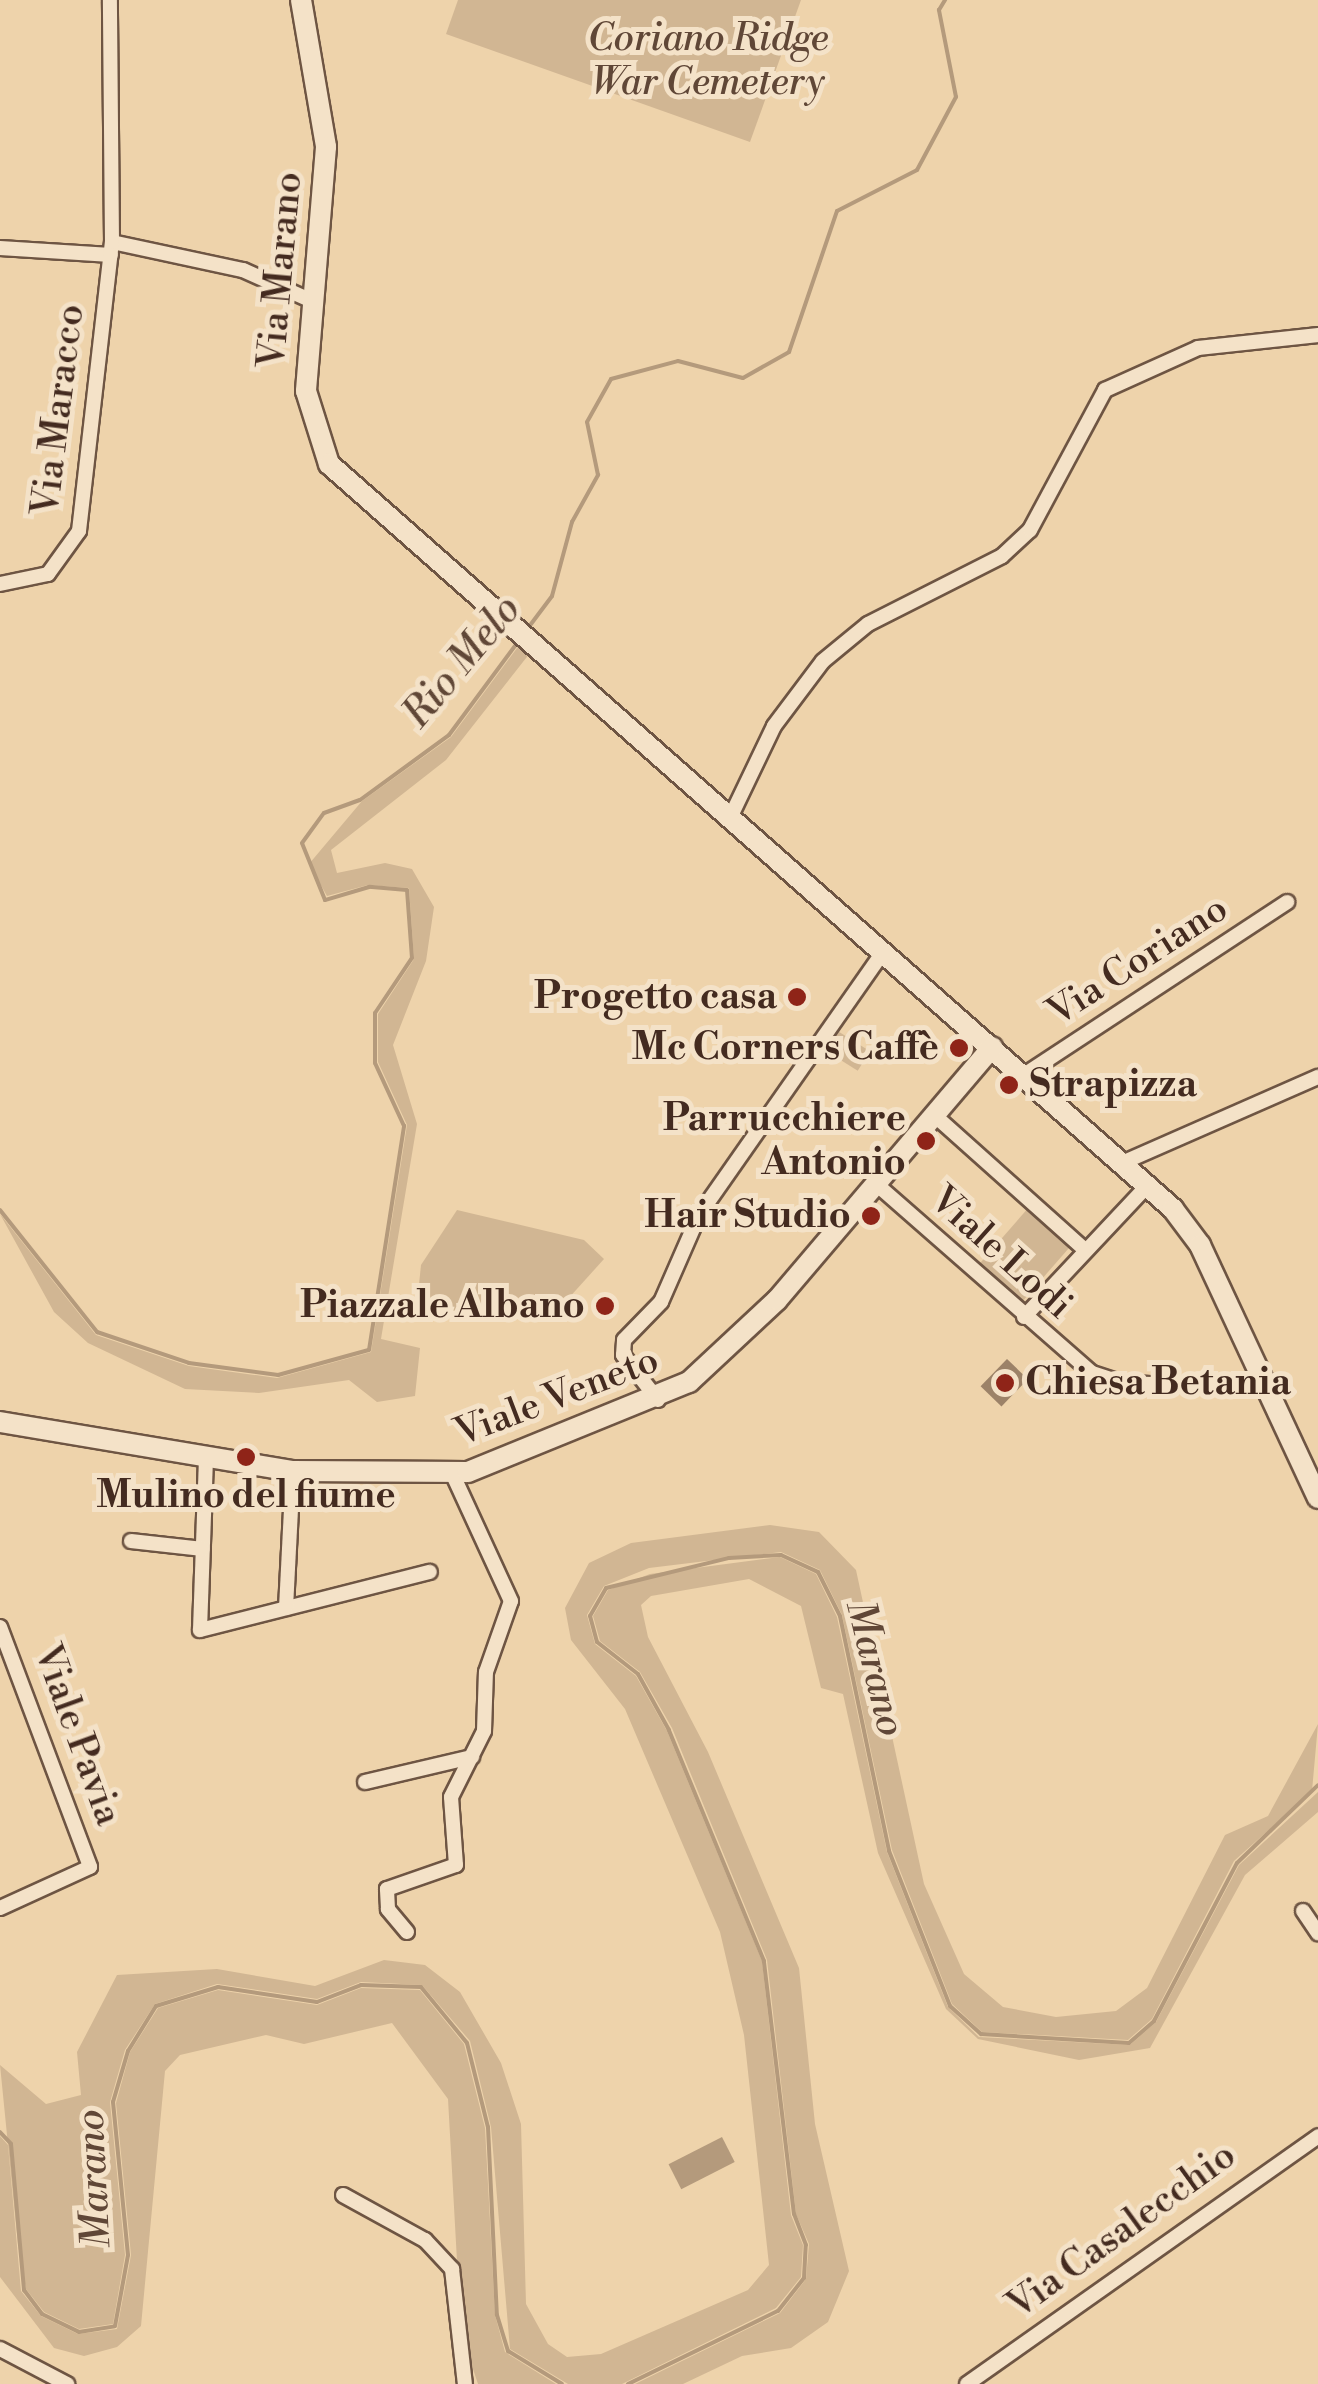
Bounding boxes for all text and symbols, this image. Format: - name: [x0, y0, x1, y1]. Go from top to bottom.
- park label: Coriano Ridge War Cemetery: [588, 16, 828, 105]
- street label: Via Marano: [250, 170, 312, 370]
- street label: Via Maracco: [23, 302, 95, 518]
- water label: Rio Melo: [393, 586, 531, 738]
- street label: Via Coriano: [1040, 886, 1236, 1036]
- place label: Progetto casa: [534, 974, 777, 1020]
- marker: Progetto casa: [786, 986, 808, 1008]
- place label: Mc Corners Caffè: [631, 1025, 939, 1071]
- marker: Mc Corners Caffè: [948, 1037, 970, 1059]
- place label: Strapizza: [1029, 1062, 1197, 1108]
- marker: Strapizza: [998, 1074, 1020, 1096]
- place label: Parrucchiere Antonio: [663, 1096, 906, 1186]
- marker: Parrucchiere Antonio: [915, 1130, 937, 1152]
- street label: Viale Lodi: [920, 1177, 1082, 1329]
- place label: Hair Studio: [644, 1193, 851, 1239]
- marker: Hair Studio: [860, 1205, 882, 1227]
- place label: Piazzale Albano: [300, 1283, 585, 1329]
- marker: Piazzale Albano: [594, 1295, 616, 1317]
- street label: Viale Veneto: [449, 1337, 665, 1457]
- place label: Chiesa Betania: [1025, 1360, 1291, 1406]
- marker: Chiesa Betania: [994, 1372, 1016, 1394]
- marker: Mulino del fiume: [235, 1446, 257, 1468]
- place label: Mulino del fiume: [96, 1473, 396, 1519]
- water label: Marano: [835, 1595, 915, 1741]
- street label: Viale Pavia: [23, 1639, 131, 1831]
- water label: Marano: [66, 2108, 122, 2250]
- street label: Via Casalecchio: [999, 2133, 1245, 2329]

